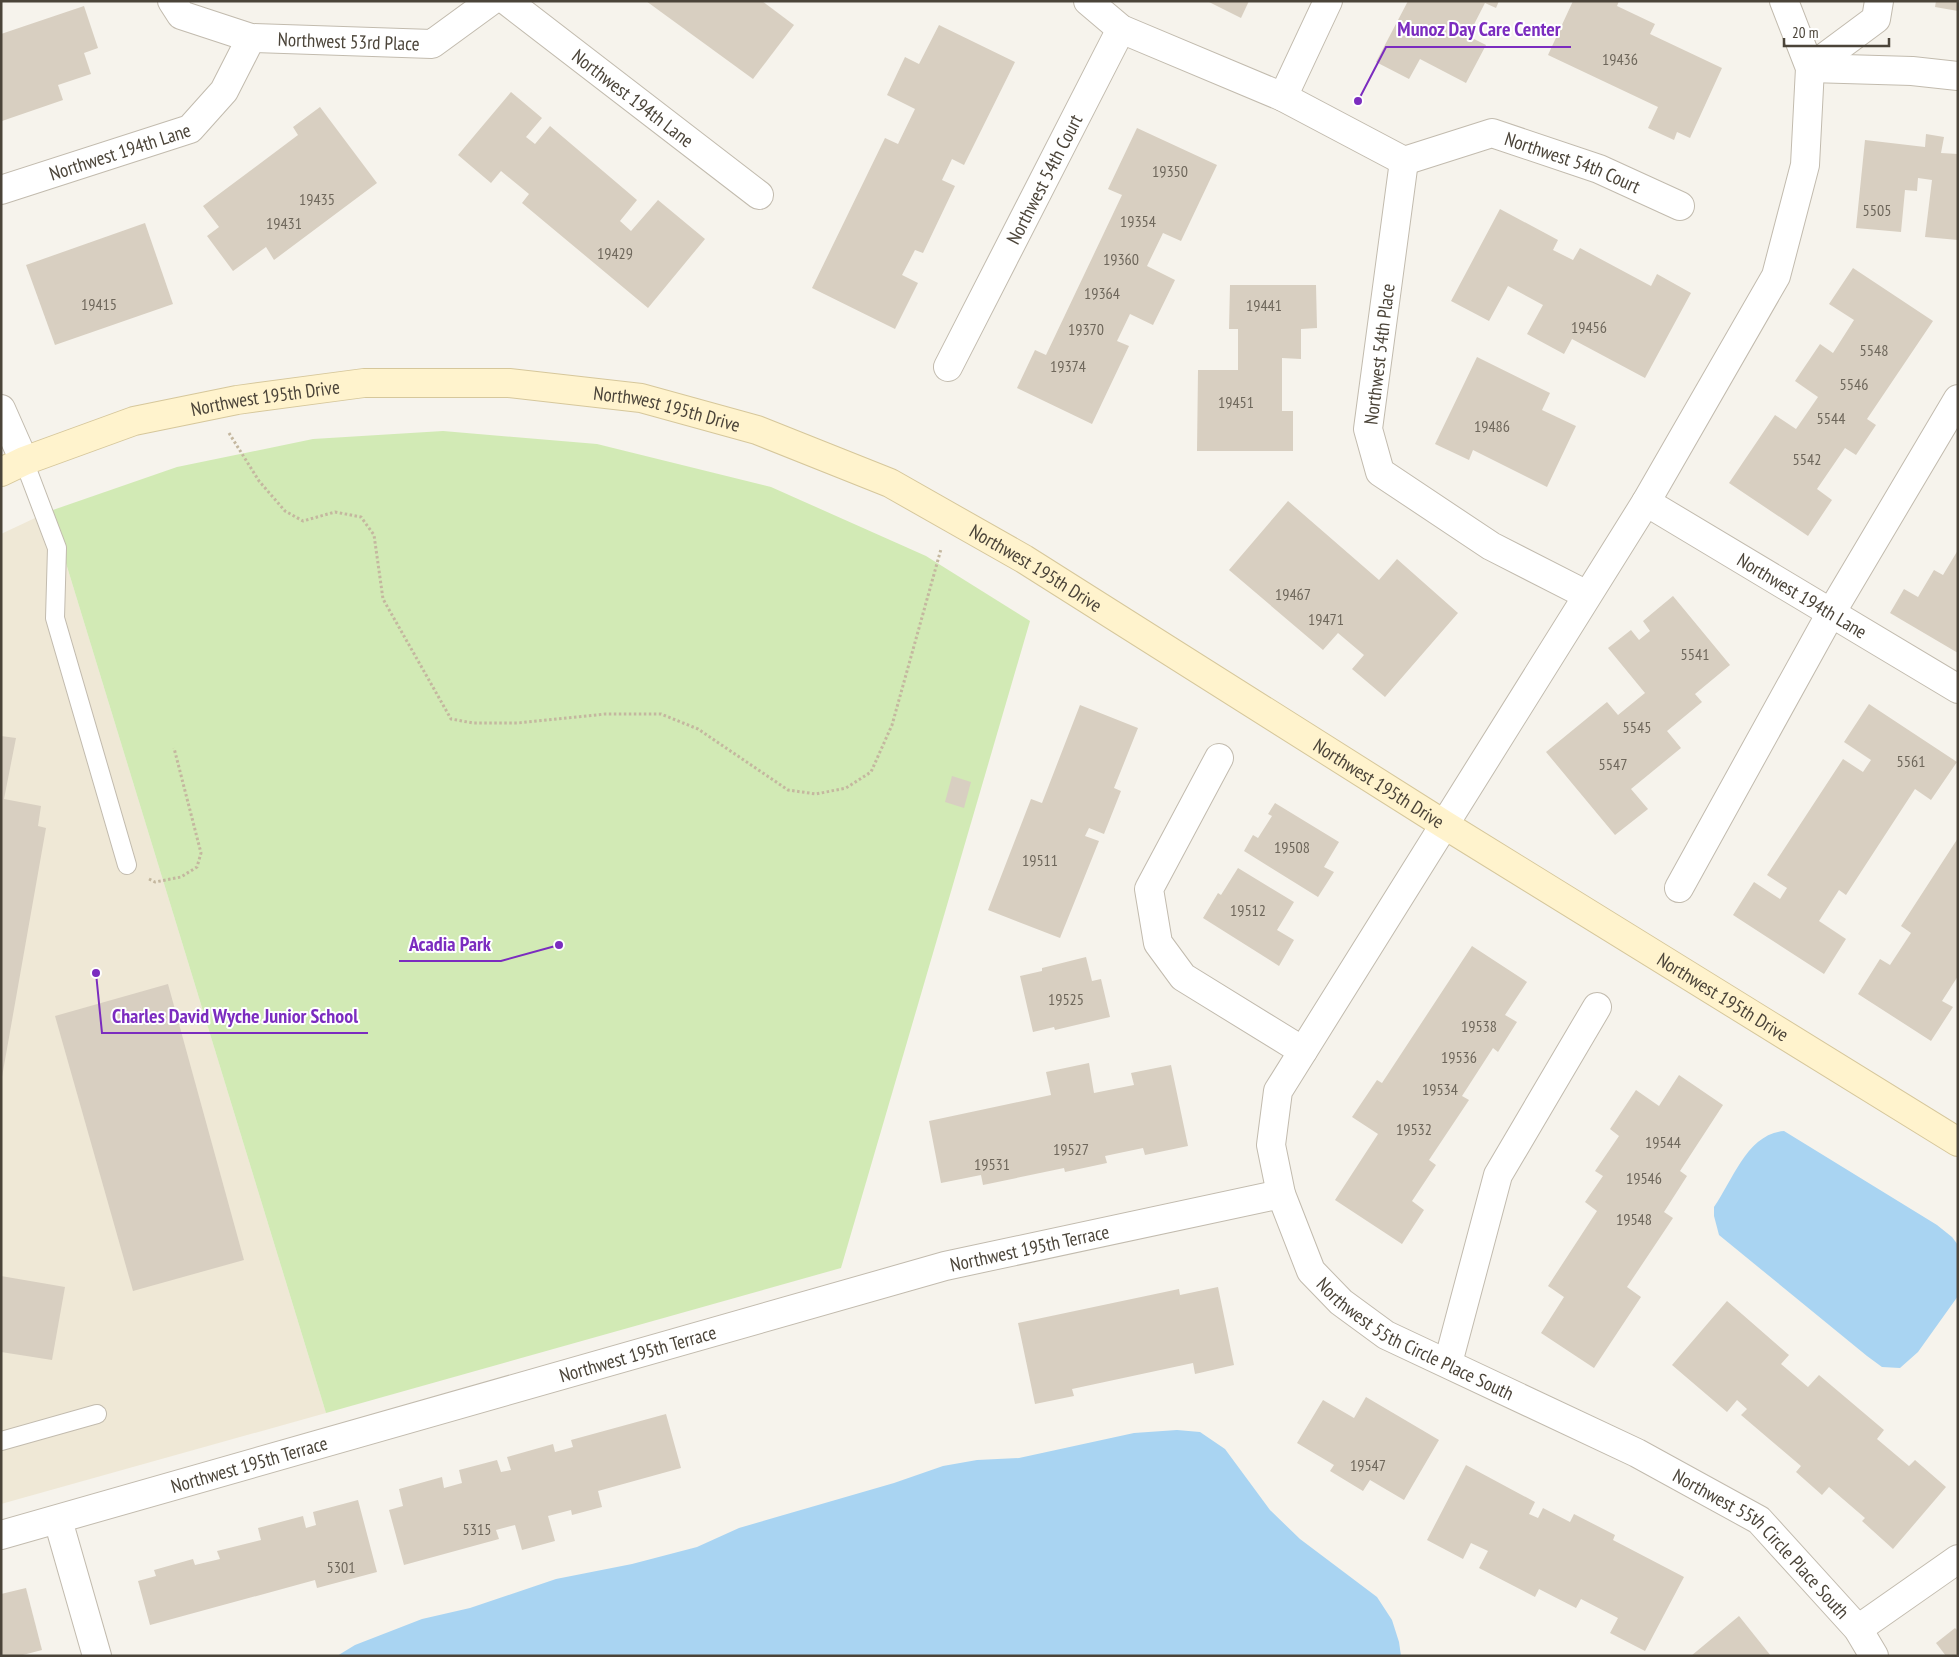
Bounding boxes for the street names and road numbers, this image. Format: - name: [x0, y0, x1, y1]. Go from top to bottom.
- street label: Northwest 53rd Place: [277, 27, 420, 56]
- street label: Northwest 194th Lane: [567, 44, 699, 152]
- street label: Northwest 54th Court: [1001, 110, 1088, 248]
- street label: Northwest 194th Lane: [46, 118, 194, 186]
- street label: Northwest 54th Court: [1502, 126, 1645, 199]
- street label: Northwest 54th Place: [1358, 282, 1400, 426]
- street label: Northwest 195th Drive: [189, 374, 341, 421]
- street label: Northwest 195th Drive: [592, 381, 743, 437]
- street label: Northwest 195th Drive: [966, 519, 1107, 617]
- street label: Northwest 194th Lane: [1733, 547, 1871, 644]
- street label: Northwest 195th Drive: [1309, 733, 1449, 834]
- street label: Northwest 195th Drive: [1653, 947, 1793, 1047]
- street label: Northwest 195th Terrace: [948, 1219, 1111, 1277]
- street label: Northwest 55th Circle Place South: [1312, 1272, 1518, 1405]
- street label: Northwest 195th Terrace: [556, 1320, 719, 1387]
- street label: Northwest 195th Terrace: [168, 1431, 330, 1498]
- street label: Northwest 55th Circle Place South: [1669, 1463, 1855, 1624]

